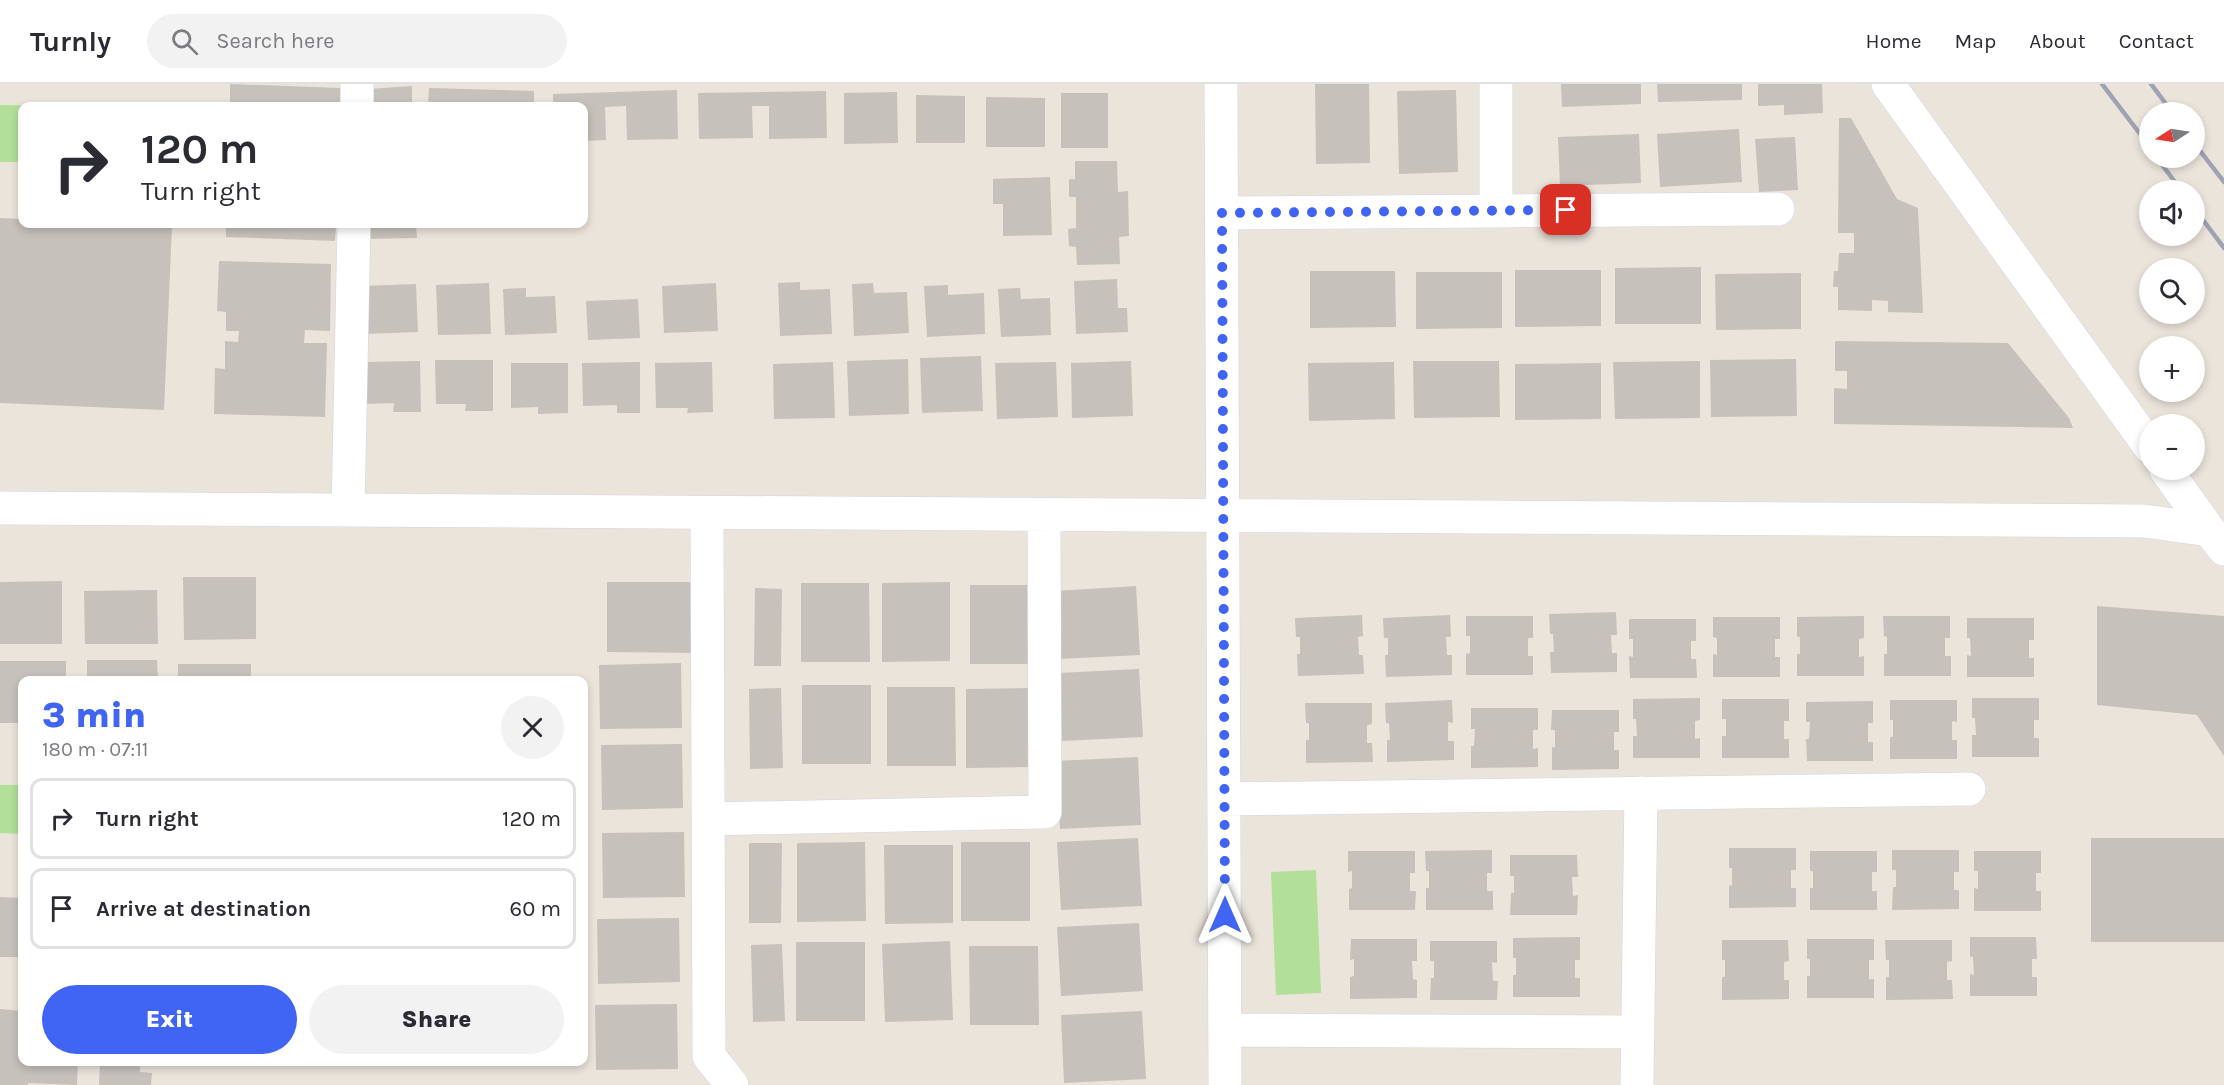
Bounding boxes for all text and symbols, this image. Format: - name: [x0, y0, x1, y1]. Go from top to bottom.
- search box: [147, 14, 567, 68]
- text: Turnly: [30, 25, 111, 58]
- icon: search: [168, 25, 201, 58]
- text: Search here: [216, 28, 335, 54]
- text: Home: [1866, 29, 1922, 53]
- text: Map: [1955, 29, 1996, 53]
- text: About: [2029, 29, 2086, 53]
- text: Contact: [2119, 29, 2194, 53]
- north arrow: [2139, 102, 2205, 168]
- map controls: [2139, 102, 2205, 480]
- text: 120 m: [141, 124, 258, 174]
- icon: right: [42, 126, 120, 204]
- text: Turn right: [141, 175, 261, 207]
- button: sound: [2139, 180, 2205, 246]
- pin: [1540, 184, 1591, 235]
- icon: arrive: [1549, 193, 1582, 226]
- button: search: [2139, 258, 2205, 324]
- button: +: [2139, 336, 2205, 402]
- button: −: [2139, 414, 2205, 480]
- text: 3 min: [42, 694, 146, 736]
- button: close: [501, 696, 564, 759]
- text: 180 m · 07:11: [42, 738, 148, 761]
- icon: right: [45, 802, 78, 835]
- text: Turn right: [96, 806, 199, 832]
- text: 120 m: [502, 806, 561, 832]
- position arrow: [1193, 883, 1257, 947]
- icon: arrive: [45, 892, 78, 925]
- text: Arrive at destination: [96, 896, 311, 922]
- text: 60 m: [510, 896, 561, 922]
- button: Exit: [42, 985, 297, 1054]
- button: Share: [309, 985, 564, 1054]

